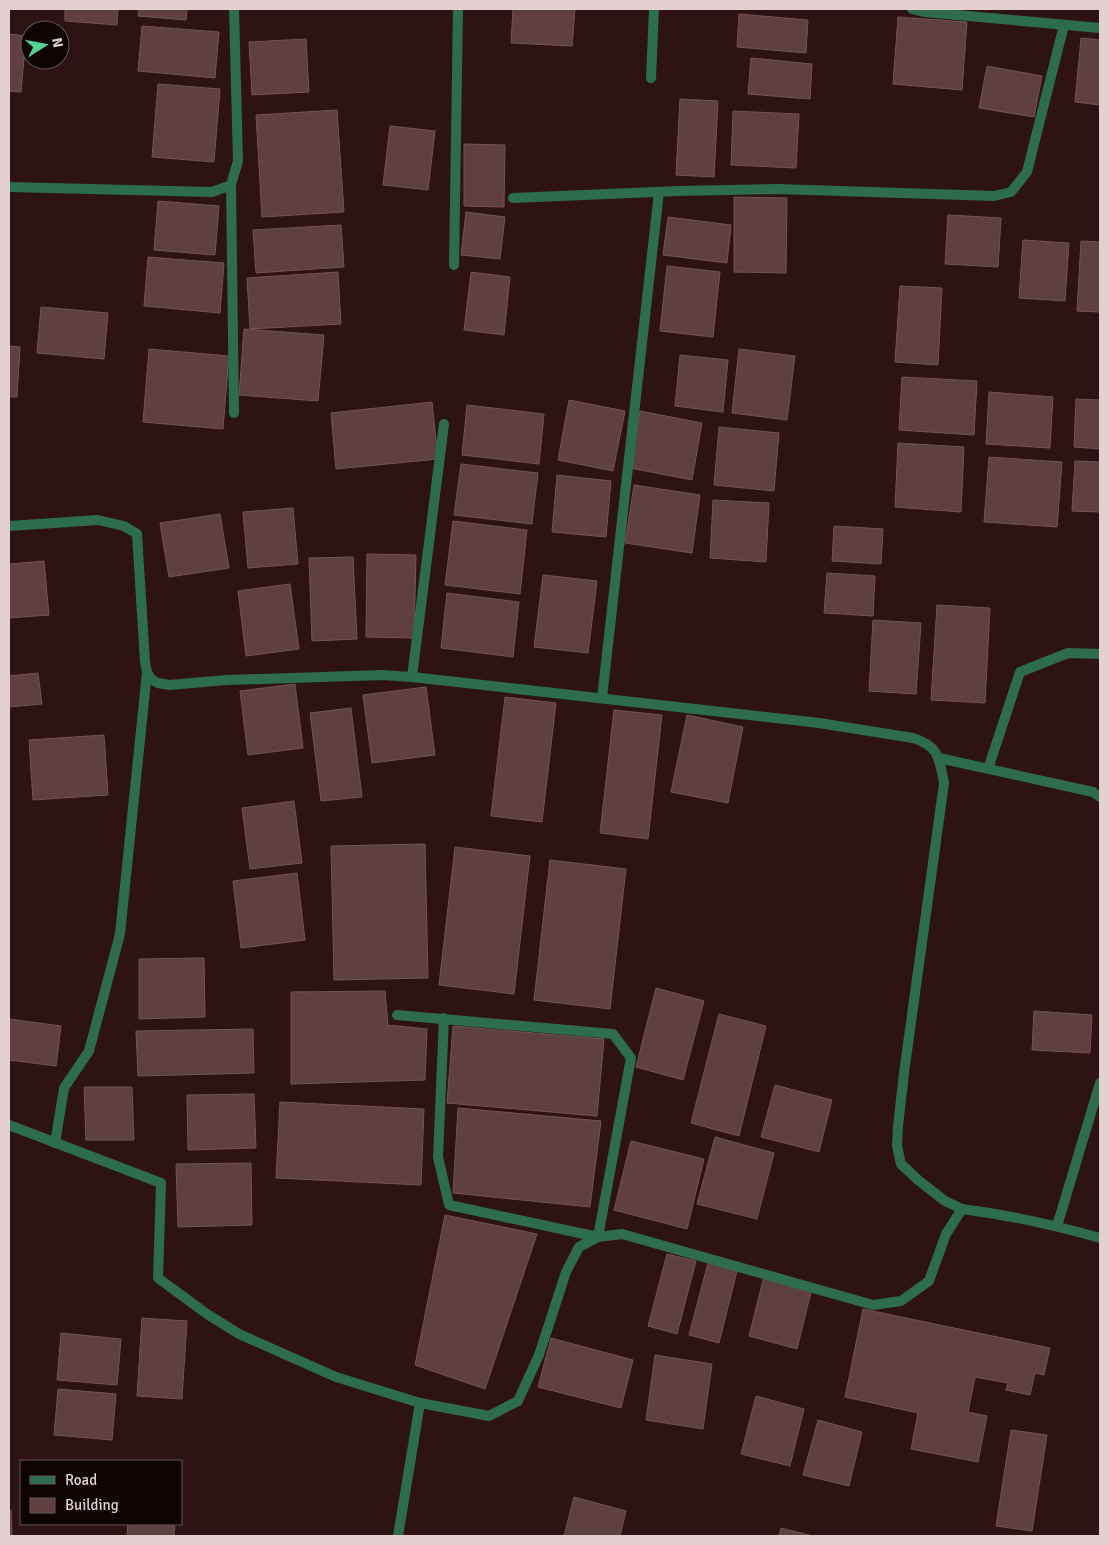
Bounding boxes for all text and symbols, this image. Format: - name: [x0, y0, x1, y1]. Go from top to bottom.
- north arrow: [20, 20, 70, 70]
- text: N: [48, 36, 67, 49]
- legend: [20, 1460, 182, 1525]
- text: Road: [65, 1471, 97, 1489]
- text: Building: [65, 1496, 119, 1514]

